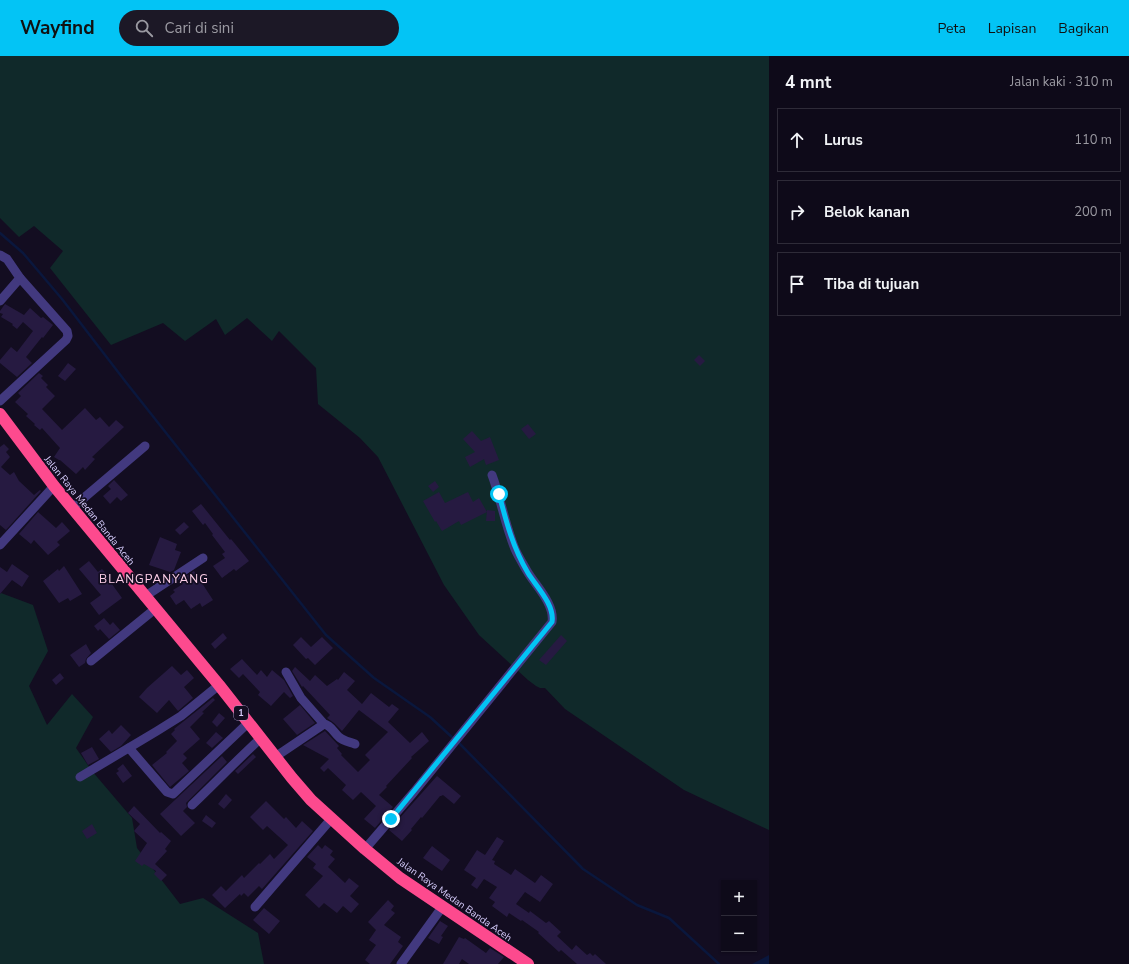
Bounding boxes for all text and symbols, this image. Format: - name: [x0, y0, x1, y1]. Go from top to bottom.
- search box: [119, 10, 399, 46]
- text: Wayfind: [20, 15, 95, 41]
- icon: search: [133, 17, 155, 39]
- text: Cari di sini: [165, 18, 234, 38]
- text: Peta: [938, 19, 966, 38]
- text: Lapisan: [988, 19, 1036, 38]
- text: Bagikan: [1058, 19, 1109, 38]
- text: 4 mnt: [785, 71, 831, 94]
- text: Jalan kaki · 310 m: [1010, 73, 1113, 91]
- icon: ahead: [786, 129, 808, 151]
- text: Lurus: [824, 130, 863, 150]
- text: 110 m: [1074, 131, 1112, 149]
- icon: right: [786, 201, 808, 223]
- text: Belok kanan: [824, 202, 910, 222]
- text: 200 m: [1074, 203, 1112, 221]
- icon: arrive: [786, 273, 808, 295]
- text: Tiba di tujuan: [824, 274, 919, 294]
- street label: Jalan Raya Medan Banda Aceh: [40, 452, 138, 568]
- route start: [490, 485, 508, 503]
- district label: BLANGPANYANG: [99, 571, 209, 587]
- road number: 1: [234, 706, 248, 720]
- route end: [382, 810, 400, 828]
- street label: Jalan Raya Medan Banda Aceh: [393, 854, 515, 945]
- map controls: [721, 880, 757, 952]
- button: +: [721, 880, 757, 916]
- button: −: [721, 916, 757, 952]

